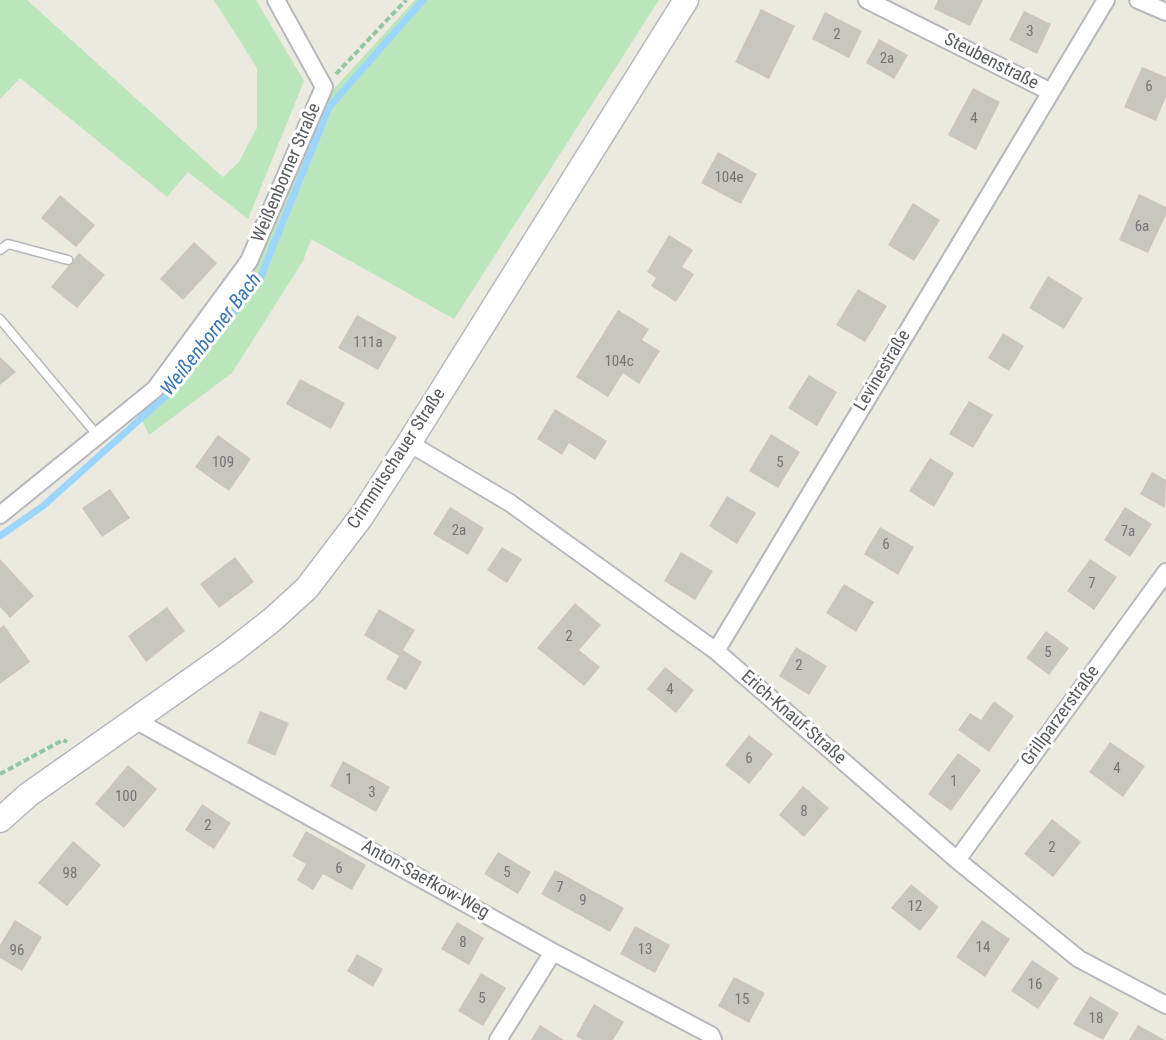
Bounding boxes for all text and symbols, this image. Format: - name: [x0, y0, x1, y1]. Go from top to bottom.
- house number: 3: [1026, 23, 1034, 41]
- house number: 2: [833, 26, 841, 44]
- street label: Steubenstraße: [940, 29, 1042, 95]
- house number: 2a: [880, 50, 894, 68]
- house number: 6: [1145, 78, 1153, 96]
- street label: Weißenborner Straße: [248, 100, 326, 246]
- house number: 4: [970, 110, 978, 128]
- house number: 104e: [714, 169, 744, 187]
- house number: 6a: [1135, 218, 1149, 236]
- water label: Weißenborner Bach: [157, 269, 267, 401]
- street label: Levinestraße: [850, 326, 916, 416]
- house number: 111a: [353, 334, 383, 352]
- house number: 104c: [604, 353, 634, 371]
- street label: Crimmitschauer Straße: [343, 385, 451, 533]
- house number: 109: [212, 454, 234, 472]
- house number: 5: [776, 454, 784, 472]
- house number: 2a: [452, 522, 466, 540]
- house number: 7a: [1121, 523, 1135, 541]
- house number: 6: [882, 536, 890, 554]
- house number: 7: [1088, 575, 1096, 593]
- house number: 2: [565, 628, 573, 646]
- house number: 5: [1044, 644, 1052, 662]
- house number: 2: [795, 657, 803, 675]
- street label: Grillparzerstraße: [1017, 662, 1105, 770]
- street label: Erich-Knauf-Straße: [736, 667, 850, 769]
- house number: 4: [666, 681, 674, 699]
- house number: 6: [745, 750, 753, 768]
- house number: 4: [1113, 760, 1121, 778]
- house number: 1: [345, 771, 353, 789]
- house number: 1: [950, 773, 958, 791]
- house number: 3: [368, 784, 376, 802]
- house number: 100: [115, 788, 137, 806]
- house number: 8: [800, 803, 808, 821]
- house number: 2: [204, 817, 212, 835]
- street label: Anton-Saefkow-Weg: [357, 836, 493, 924]
- house number: 2: [1048, 839, 1056, 857]
- house number: 6: [335, 860, 343, 878]
- house number: 5: [503, 864, 511, 882]
- house number: 98: [63, 865, 77, 883]
- house number: 7: [556, 879, 564, 897]
- house number: 9: [579, 892, 587, 910]
- house number: 12: [908, 898, 922, 916]
- house number: 8: [459, 934, 467, 952]
- house number: 14: [976, 939, 990, 957]
- house number: 13: [638, 941, 652, 959]
- house number: 96: [10, 942, 24, 960]
- house number: 16: [1028, 976, 1042, 994]
- house number: 5: [478, 990, 486, 1008]
- house number: 15: [735, 991, 749, 1009]
- house number: 18: [1089, 1010, 1103, 1028]

